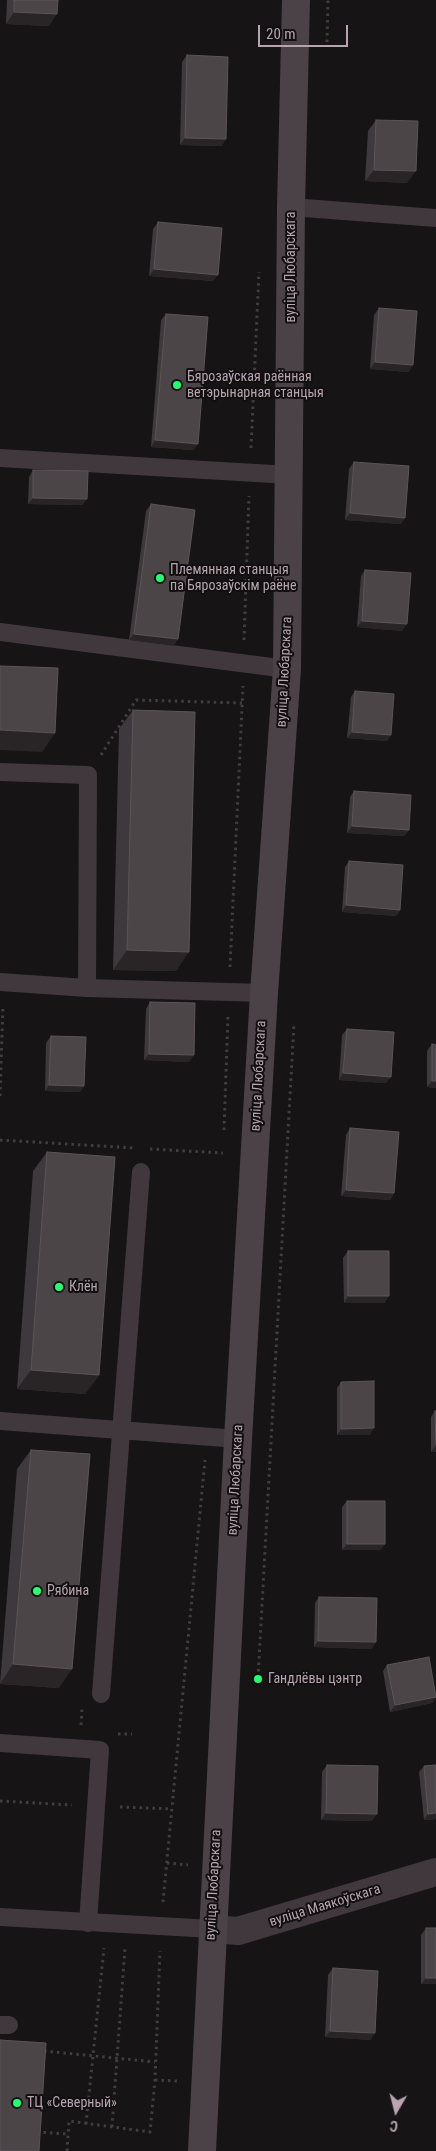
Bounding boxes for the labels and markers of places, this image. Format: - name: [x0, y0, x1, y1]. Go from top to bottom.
- place label: Бярозаўская раённая ветэрынарная станцыя: [187, 369, 324, 402]
- marker: Бярозаўская раённая ветэрынарная станцыя: [171, 379, 183, 391]
- place label: Племянная станцыя па Бярозаўскім раёне: [170, 562, 297, 594]
- marker: Племянная станцыя па Бярозаўскім раёне: [154, 572, 166, 584]
- place label: Клён: [69, 1279, 98, 1295]
- marker: Клён: [53, 1281, 65, 1293]
- place label: Рябина: [47, 1583, 89, 1599]
- marker: Рябина: [31, 1585, 43, 1597]
- place label: Гандлёвы цэнтр: [268, 1671, 362, 1687]
- marker: Гандлёвы цэнтр: [252, 1673, 264, 1685]
- place label: ТЦ «Северный»: [27, 2095, 117, 2111]
- marker: ТЦ «Северный»: [11, 2097, 23, 2109]

